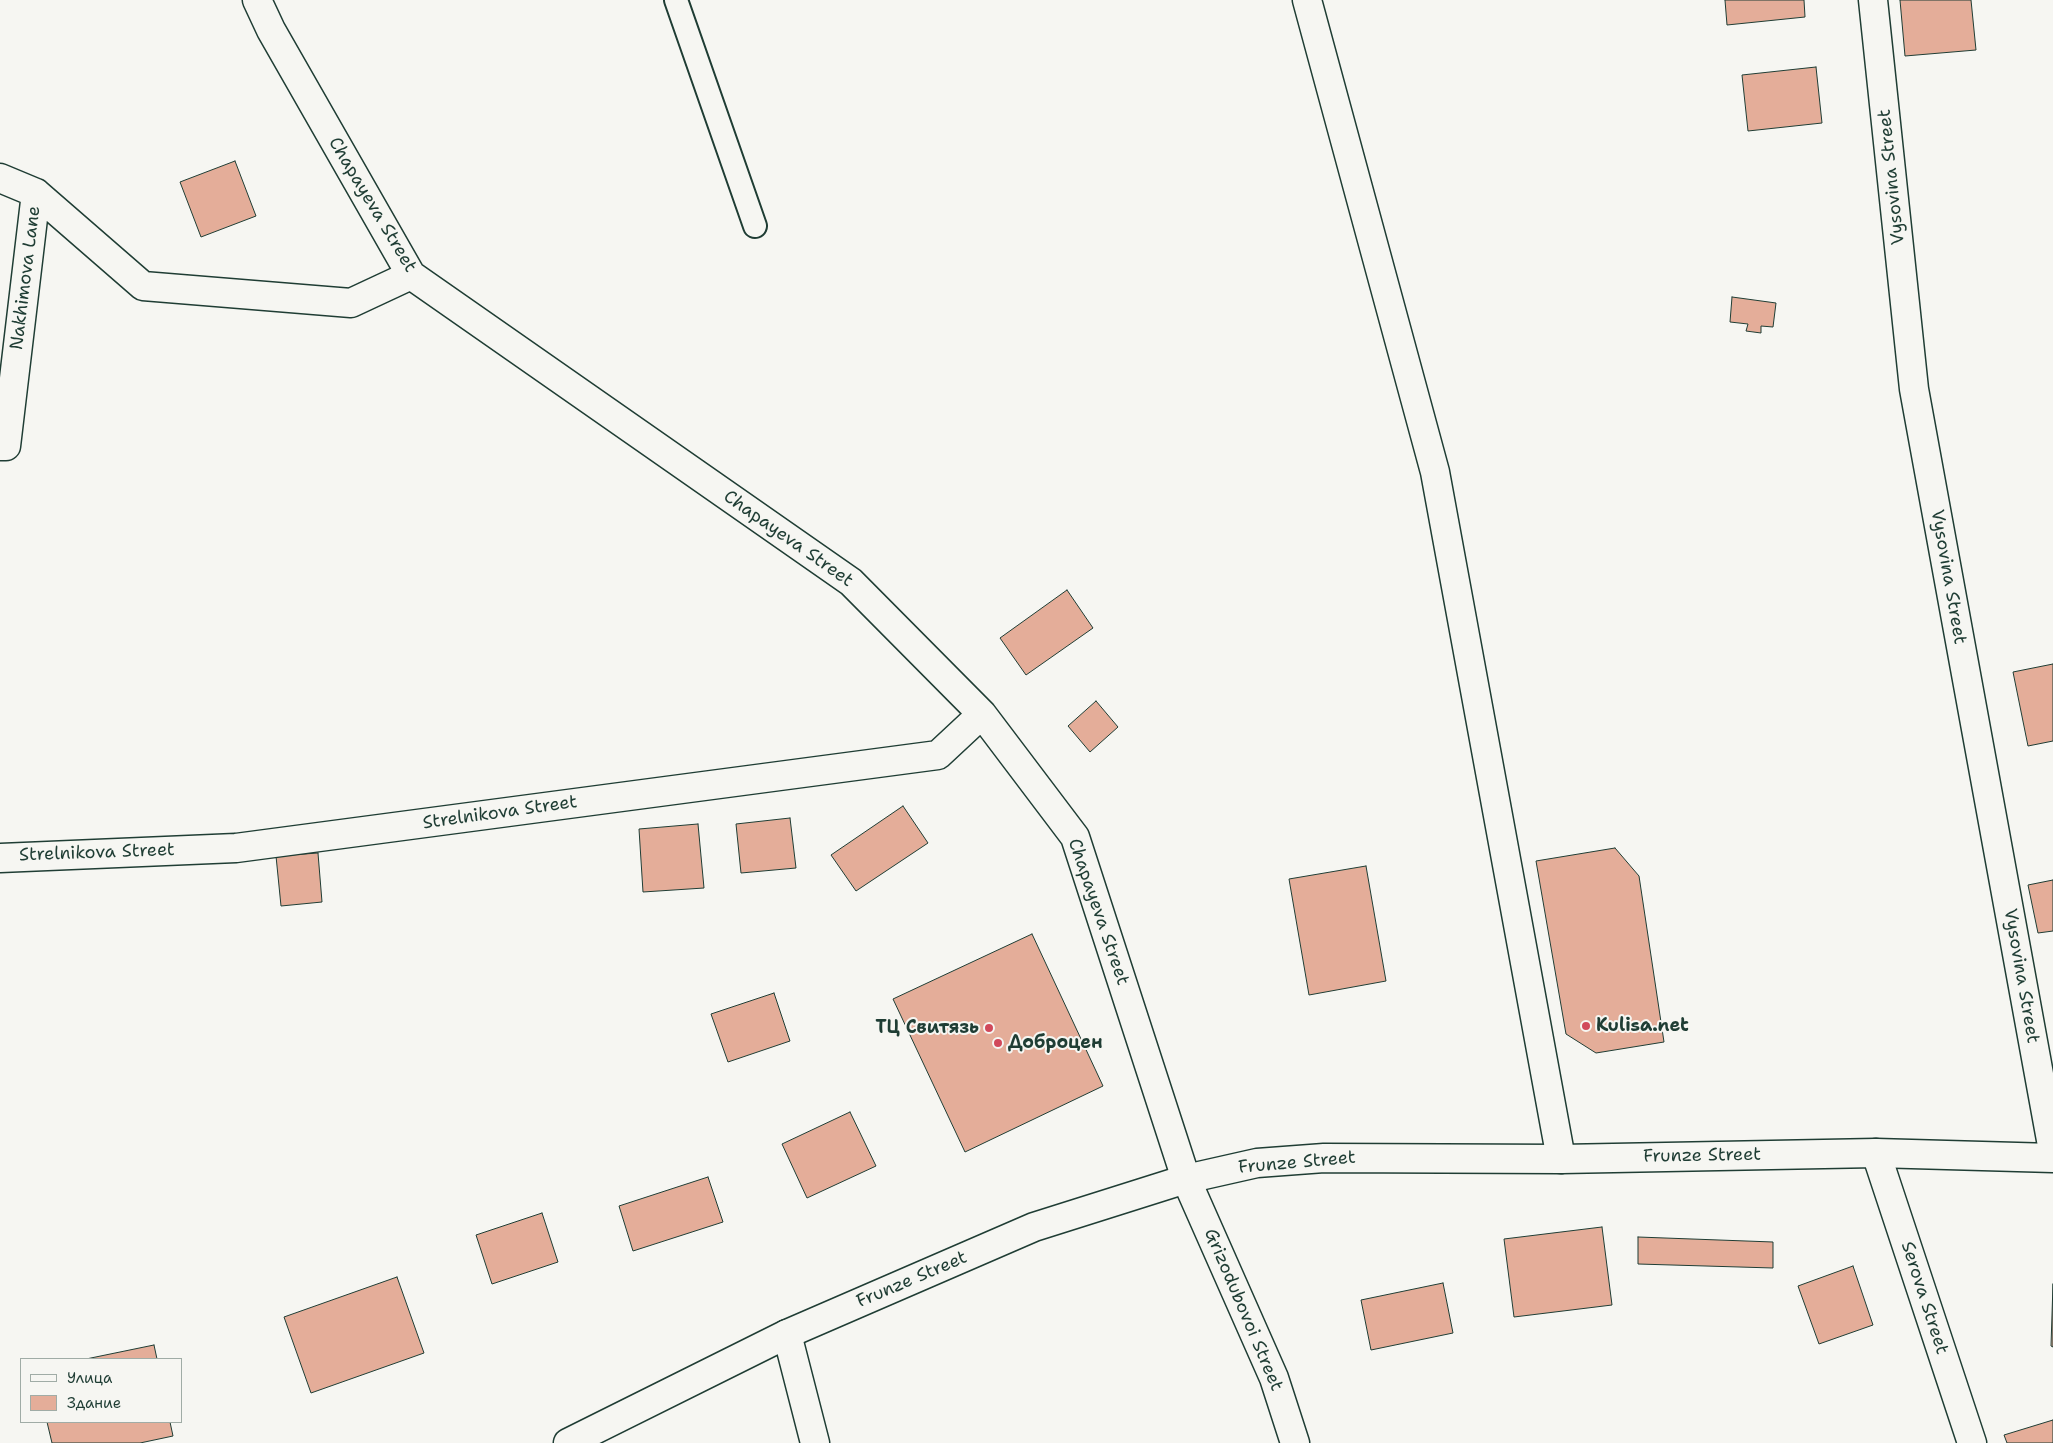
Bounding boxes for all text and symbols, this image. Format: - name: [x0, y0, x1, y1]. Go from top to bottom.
- street label: Vysovina Street: [1874, 108, 1910, 246]
- street label: Chapayeva Street: [323, 134, 421, 276]
- street label: Nakhimova Lane: [6, 205, 46, 351]
- street label: Chapayeva Street: [719, 486, 857, 592]
- street label: Vysovina Street: [1926, 508, 1970, 646]
- street label: Strelnikova Street: [421, 791, 579, 835]
- street label: Chapayeva Street: [1063, 836, 1133, 988]
- street label: Strelnikova Street: [19, 839, 175, 867]
- street label: Vysovina Street: [1999, 907, 2043, 1045]
- place label: Kulisa.net: [1596, 1015, 1689, 1037]
- place label: ТЦ Свитязь: [875, 1017, 979, 1039]
- marker: Kulisa.net: [1580, 1020, 1592, 1032]
- marker: ТЦ Свитязь: [983, 1022, 995, 1034]
- place label: Доброцен: [1008, 1032, 1103, 1054]
- marker: Доброцен: [992, 1037, 1004, 1049]
- street label: Frunze Street: [1643, 1144, 1761, 1168]
- street label: Frunze Street: [1237, 1147, 1357, 1179]
- street label: Grizodubovoi Street: [1199, 1226, 1287, 1394]
- street label: Serova Street: [1896, 1239, 1952, 1357]
- street label: Frunze Street: [854, 1247, 970, 1313]
- legend: [20, 1358, 182, 1423]
- text: Улица: [67, 1368, 112, 1388]
- text: Здание: [67, 1393, 121, 1413]

